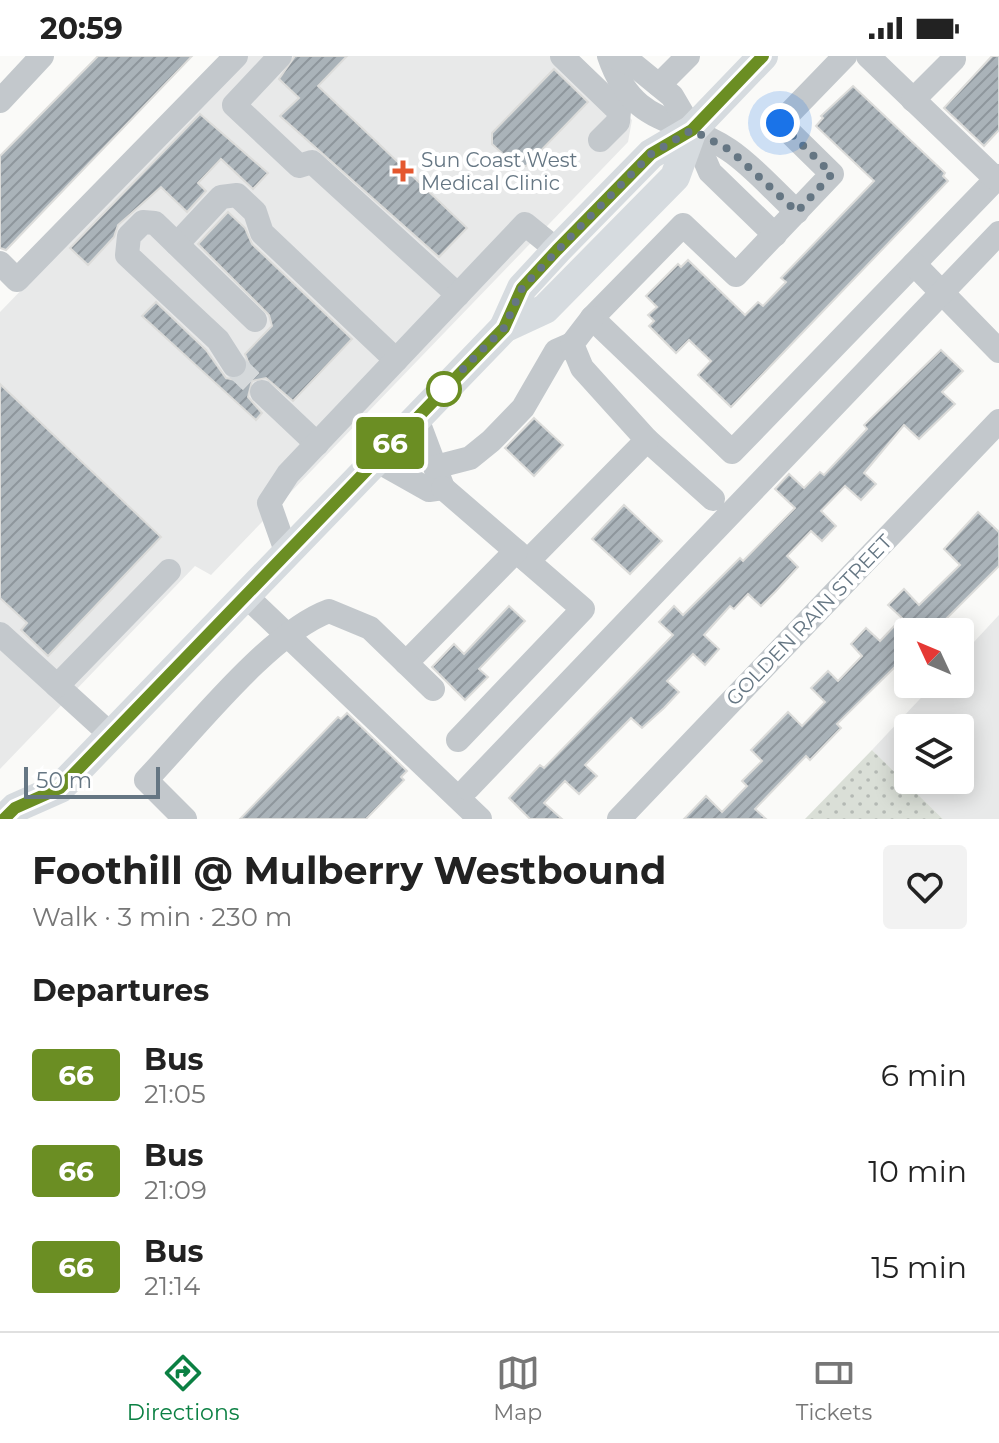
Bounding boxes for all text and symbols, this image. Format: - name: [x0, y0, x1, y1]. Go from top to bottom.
- text: 20:59: [40, 10, 123, 47]
- your location: [760, 103, 800, 143]
- place label: Sun Coast West Medical Clinic: [421, 148, 578, 195]
- marker: Sun Coast West Medical Clinic: [392, 160, 414, 182]
- unlabelled marker: [427, 372, 461, 406]
- line badge: 66: [354, 417, 426, 469]
- text: 66: [372, 426, 408, 460]
- street label: GOLDEN RAIN STREET: [721, 529, 897, 710]
- north arrow: [894, 618, 974, 698]
- map controls: [894, 618, 974, 794]
- button: layers: [894, 714, 974, 794]
- scale bar: [24, 763, 160, 799]
- text: 50 m: [36, 767, 92, 794]
- button: heart: [883, 845, 967, 929]
- text: Foothill @ Mulberry Westbound: [32, 847, 666, 894]
- text: Walk · 3 min · 230 m: [32, 901, 292, 933]
- text: Departures: [32, 972, 209, 1009]
- text: Bus: [144, 1041, 204, 1078]
- text: 6 min: [881, 1057, 967, 1094]
- text: 66: [58, 1058, 94, 1092]
- text: 21:05: [144, 1078, 206, 1110]
- text: Bus: [144, 1137, 204, 1174]
- text: 10 min: [868, 1153, 967, 1190]
- text: 66: [58, 1154, 94, 1188]
- text: 21:09: [144, 1174, 207, 1206]
- text: Bus: [144, 1233, 204, 1270]
- text: 15 min: [871, 1249, 967, 1286]
- text: 66: [58, 1250, 94, 1284]
- text: 21:14: [144, 1270, 200, 1302]
- tab: Directions: [127, 1351, 240, 1426]
- tab: Map: [493, 1351, 542, 1426]
- tab: Tickets: [796, 1351, 872, 1426]

